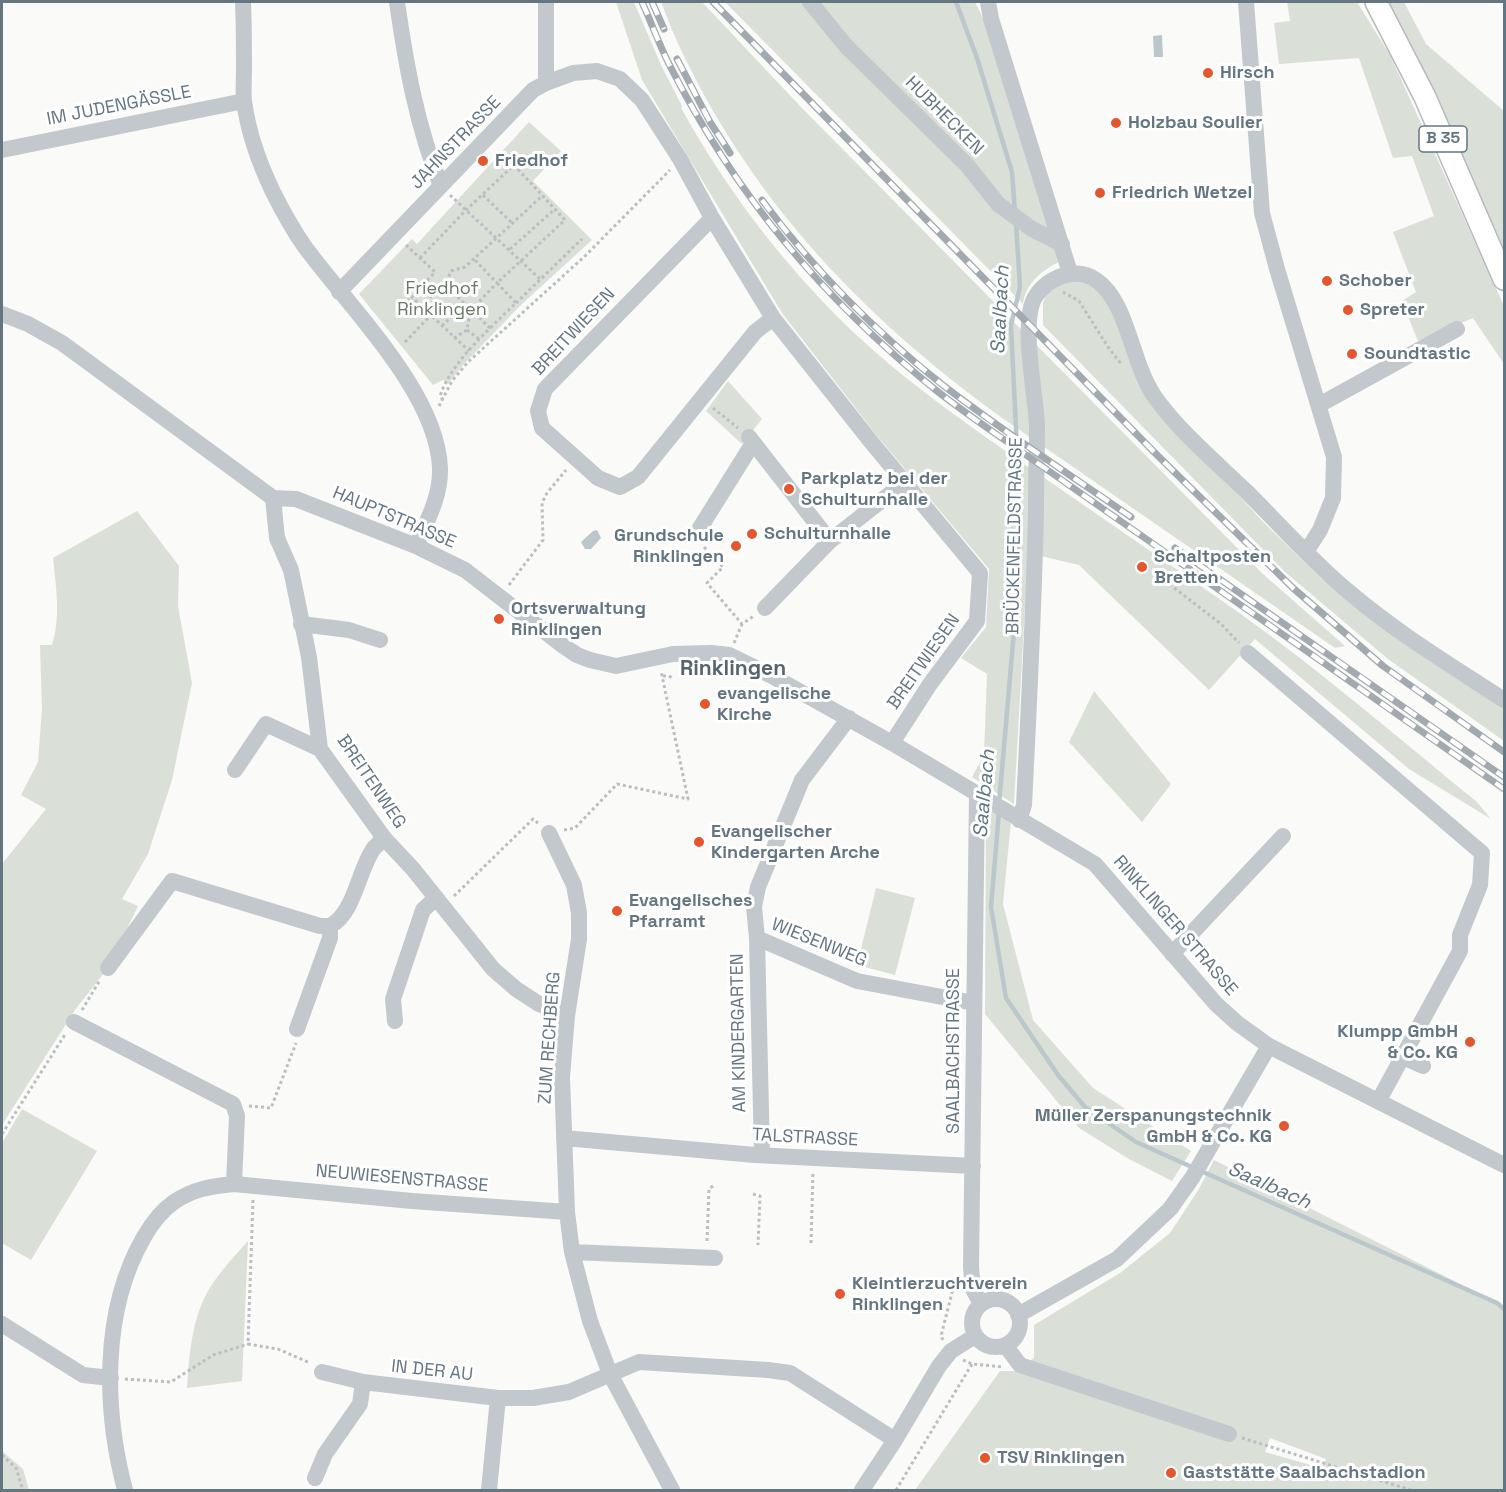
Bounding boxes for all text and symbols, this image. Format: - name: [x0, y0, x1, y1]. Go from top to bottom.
- place label: Hirsch: [1220, 62, 1275, 84]
- marker: Hirsch: [1201, 66, 1215, 80]
- street label: HUBHECKEN: [900, 72, 988, 160]
- street label: IM JUDENGÄSSLE: [45, 81, 193, 131]
- street label: JAHNSTRASSE: [406, 92, 506, 194]
- place label: Holzbau Soulier: [1128, 112, 1262, 134]
- marker: Holzbau Soulier: [1109, 116, 1123, 130]
- road number: B 35: [1419, 126, 1467, 152]
- place label: Friedhof: [495, 150, 568, 172]
- marker: Friedhof: [476, 154, 490, 168]
- place label: Friedrich Wetzel: [1112, 182, 1252, 204]
- marker: Friedrich Wetzel: [1093, 186, 1107, 200]
- water label: Saalbach: [987, 265, 1015, 355]
- place label: Schober: [1339, 270, 1412, 292]
- marker: Schober: [1320, 274, 1334, 288]
- park label: Friedhof Rinklingen: [397, 278, 487, 320]
- street label: BREITWIESEN: [528, 284, 620, 380]
- place label: Spreter: [1360, 299, 1425, 321]
- marker: Spreter: [1341, 303, 1355, 317]
- place label: Soundtastic: [1364, 343, 1471, 365]
- marker: Soundtastic: [1345, 347, 1359, 361]
- street label: BRÜCKENFELDSTRASSE: [1002, 437, 1028, 635]
- place label: Parkplatz bei der Schulturnhalle: [801, 468, 948, 510]
- street label: HAUPTSTRASSE: [329, 482, 459, 554]
- marker: Parkplatz bei der Schulturnhalle: [782, 482, 796, 496]
- place label: Schulturnhalle: [764, 523, 891, 545]
- place label: Grundschule Rinklingen: [614, 525, 724, 568]
- marker: Schulturnhalle: [745, 527, 759, 541]
- marker: Grundschule Rinklingen: [729, 539, 743, 553]
- place label: Schaltposten Bretten: [1154, 546, 1271, 588]
- marker: Schaltposten Bretten: [1135, 560, 1149, 574]
- place label: Ortsverwaltung Rinklingen: [511, 598, 646, 640]
- street label: BREITWIESEN: [883, 610, 965, 714]
- marker: Ortsverwaltung Rinklingen: [492, 612, 506, 626]
- district label: Rinklingen: [680, 656, 786, 682]
- place label: evangelische Kirche: [717, 683, 831, 726]
- marker: evangelische Kirche: [698, 697, 712, 711]
- street label: BREITENWEG: [332, 731, 410, 833]
- water label: Saalbach: [969, 749, 1001, 839]
- place label: Evangelischer Kindergarten Arche: [711, 821, 880, 864]
- marker: Evangelischer Kindergarten Arche: [692, 835, 706, 849]
- street label: RINKLINGER STRASSE: [1108, 851, 1242, 1001]
- place label: Evangelisches Pfarramt: [629, 890, 752, 932]
- marker: Evangelisches Pfarramt: [610, 904, 624, 918]
- street label: WIESENWEG: [768, 914, 870, 972]
- street label: AM KINDERGARTEN: [727, 953, 751, 1113]
- street label: SAALBACHSTRASSE: [943, 968, 965, 1134]
- street label: ZUM RECHBERG: [535, 971, 565, 1105]
- place label: Klumpp GmbH & Co. KG: [1337, 1021, 1458, 1064]
- marker: Klumpp GmbH & Co. KG: [1463, 1035, 1477, 1049]
- place label: Müller Zerspanungstechnik GmbH & Co. KG: [1035, 1105, 1272, 1148]
- marker: Müller Zerspanungstechnik GmbH & Co. KG: [1277, 1119, 1291, 1133]
- street label: TALSTRASSE: [751, 1124, 859, 1152]
- water label: Saalbach: [1224, 1157, 1314, 1215]
- street label: NEUWIESENSTRASSE: [315, 1161, 489, 1197]
- place label: Kleintierzuchtverein Rinklingen: [852, 1273, 1028, 1316]
- marker: Kleintierzuchtverein Rinklingen: [833, 1287, 847, 1301]
- street label: IN DER AU: [390, 1356, 474, 1386]
- place label: TSV Rinklingen: [997, 1447, 1125, 1469]
- marker: TSV Rinklingen: [978, 1451, 992, 1465]
- place label: Gaststätte Saalbachstadion: [1183, 1462, 1426, 1484]
- marker: Gaststätte Saalbachstadion: [1164, 1466, 1178, 1480]

